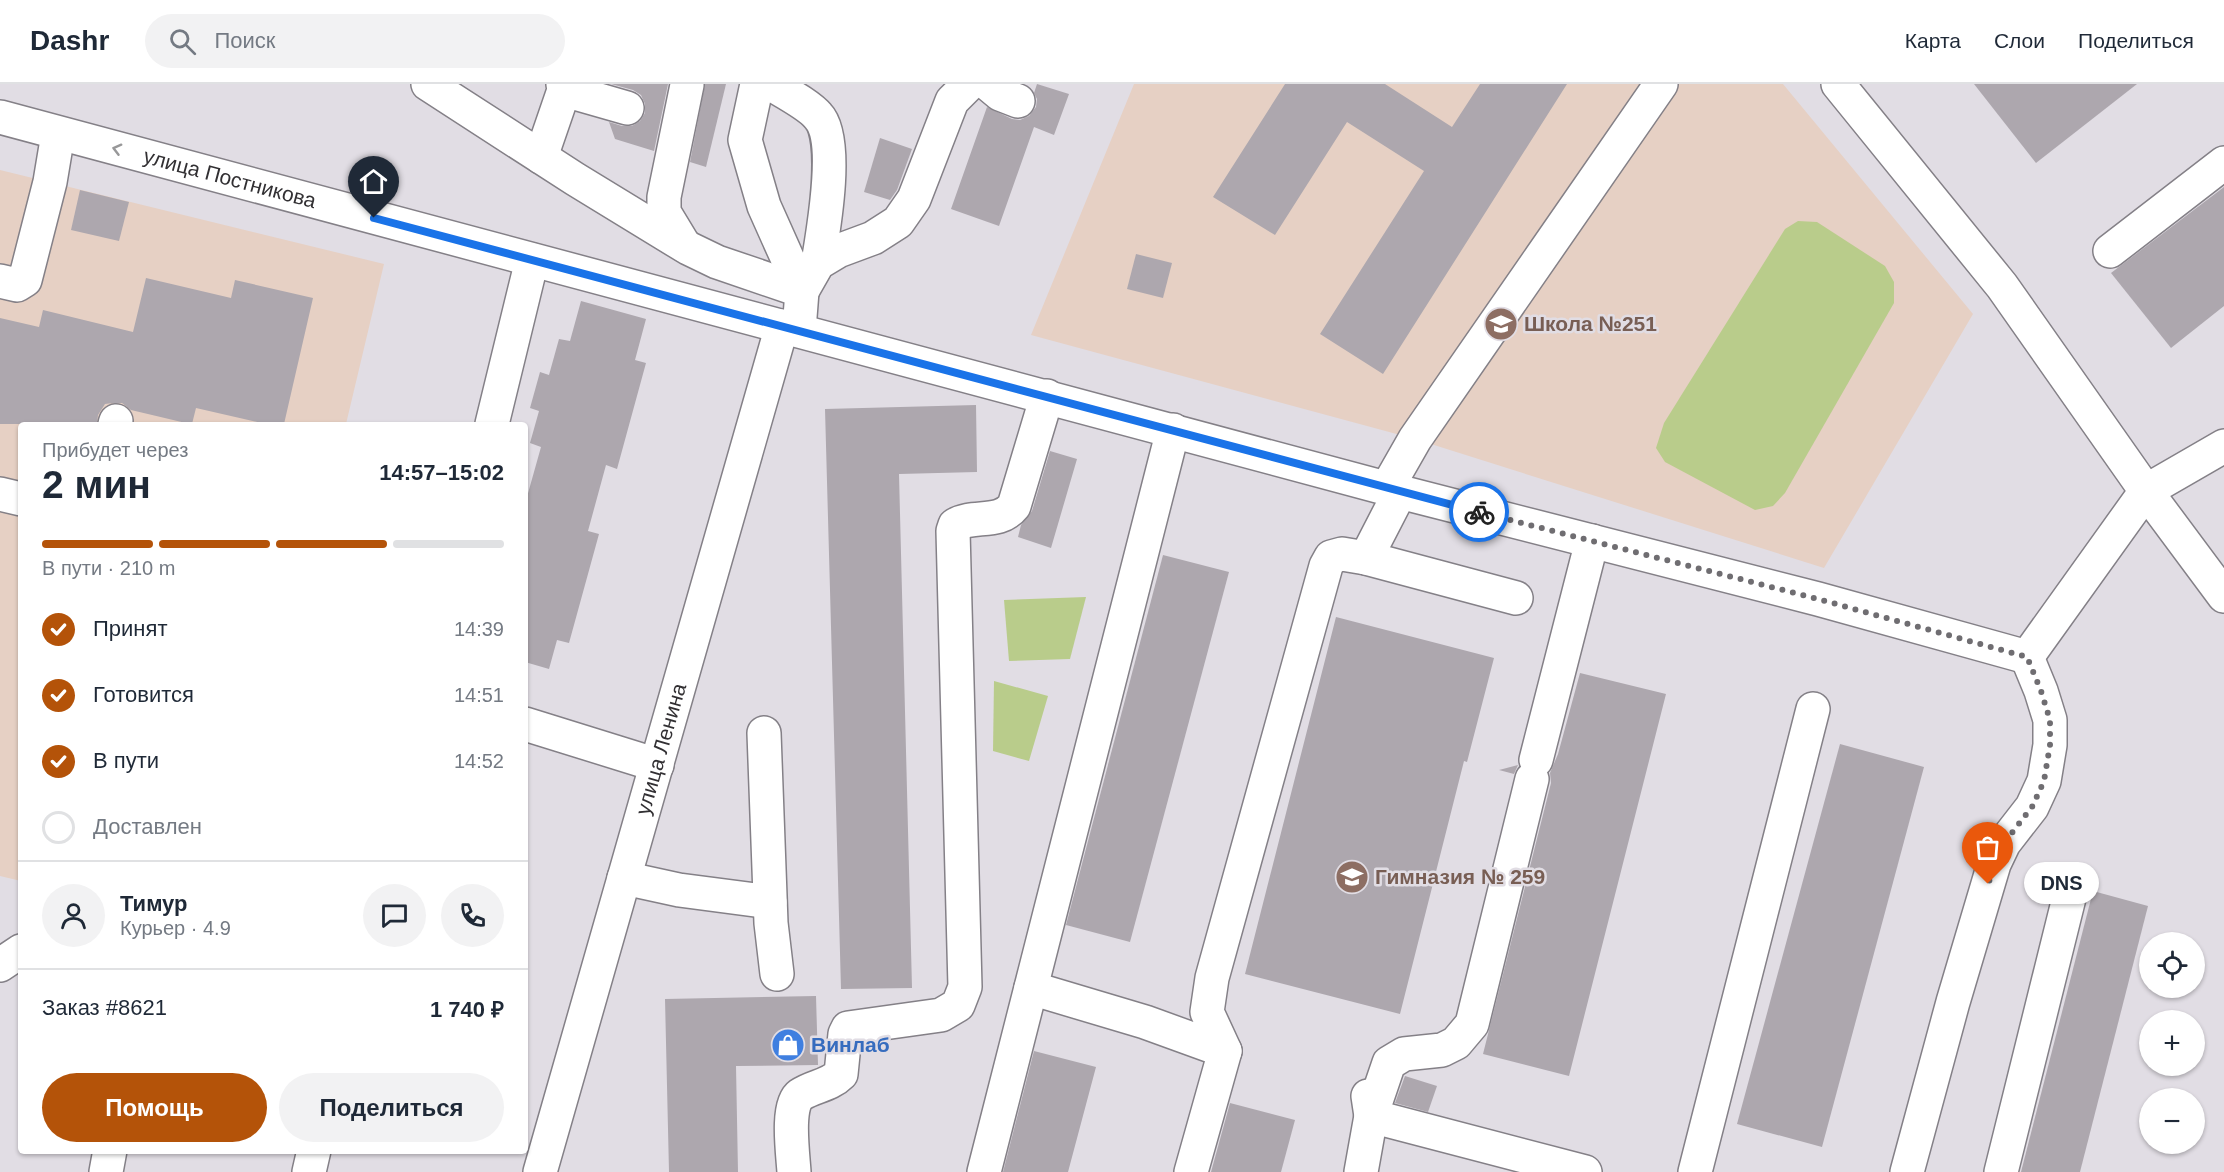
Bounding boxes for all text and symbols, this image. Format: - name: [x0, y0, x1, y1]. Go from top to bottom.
- search box: [145, 14, 565, 68]
- text: Dashr: [30, 25, 109, 56]
- icon: search: [166, 25, 199, 58]
- text: Поиск: [214, 28, 275, 53]
- text: Карта: [1905, 29, 1961, 52]
- text: Слои: [1994, 29, 2045, 52]
- text: Поделиться: [2078, 29, 2194, 52]
- one-way arrow: [112, 144, 122, 157]
- street label: улица Постникова: [141, 144, 319, 212]
- pin: [348, 156, 399, 218]
- icon: home: [357, 165, 390, 198]
- school or university icon: Школа №251: [1483, 306, 1519, 342]
- place label: Школа №251: [1524, 312, 1657, 335]
- text: Прибудет через: [42, 439, 188, 461]
- text: 14:57–15:02: [379, 460, 504, 485]
- text: 2 мин: [42, 463, 151, 506]
- courier: [1449, 482, 1509, 542]
- icon: bike: [1463, 496, 1496, 529]
- text: В пути · 210 m: [42, 557, 175, 579]
- icon: check: [42, 613, 75, 646]
- text: Принят: [93, 616, 167, 641]
- text: 14:39: [454, 618, 504, 640]
- icon: check: [42, 679, 75, 712]
- street label: улица Ленина: [631, 680, 690, 817]
- text: Готовится: [93, 682, 194, 707]
- text: 14:51: [454, 684, 504, 706]
- icon: check: [42, 745, 75, 778]
- text: В пути: [93, 748, 159, 773]
- text: 14:52: [454, 750, 504, 772]
- text: Доставлен: [93, 814, 202, 839]
- pin: [1962, 822, 2013, 884]
- icon: bag: [1971, 831, 2004, 864]
- school or university icon: Гимназия № 259: [1334, 859, 1370, 895]
- callout: DNS: [2024, 863, 2099, 905]
- place label: Гимназия № 259: [1375, 865, 1545, 888]
- text: DNS: [2040, 872, 2083, 894]
- button: person: [42, 884, 105, 947]
- button: chat: [363, 884, 426, 947]
- button: phone: [441, 884, 504, 947]
- text: Тимур: [120, 891, 188, 916]
- text: Курьер · 4.9: [120, 917, 231, 939]
- map controls: [2139, 932, 2205, 1154]
- button: locate: [2139, 932, 2205, 998]
- text: Заказ #8621: [42, 995, 167, 1020]
- text: 1 740 ₽: [430, 997, 504, 1022]
- button: +: [2139, 1010, 2205, 1076]
- shop icon: Винлаб: [770, 1027, 806, 1063]
- place label: Винлаб: [811, 1033, 890, 1056]
- button: Помощь: [42, 1073, 267, 1142]
- button: Поделиться: [279, 1073, 504, 1142]
- button: −: [2139, 1088, 2205, 1154]

